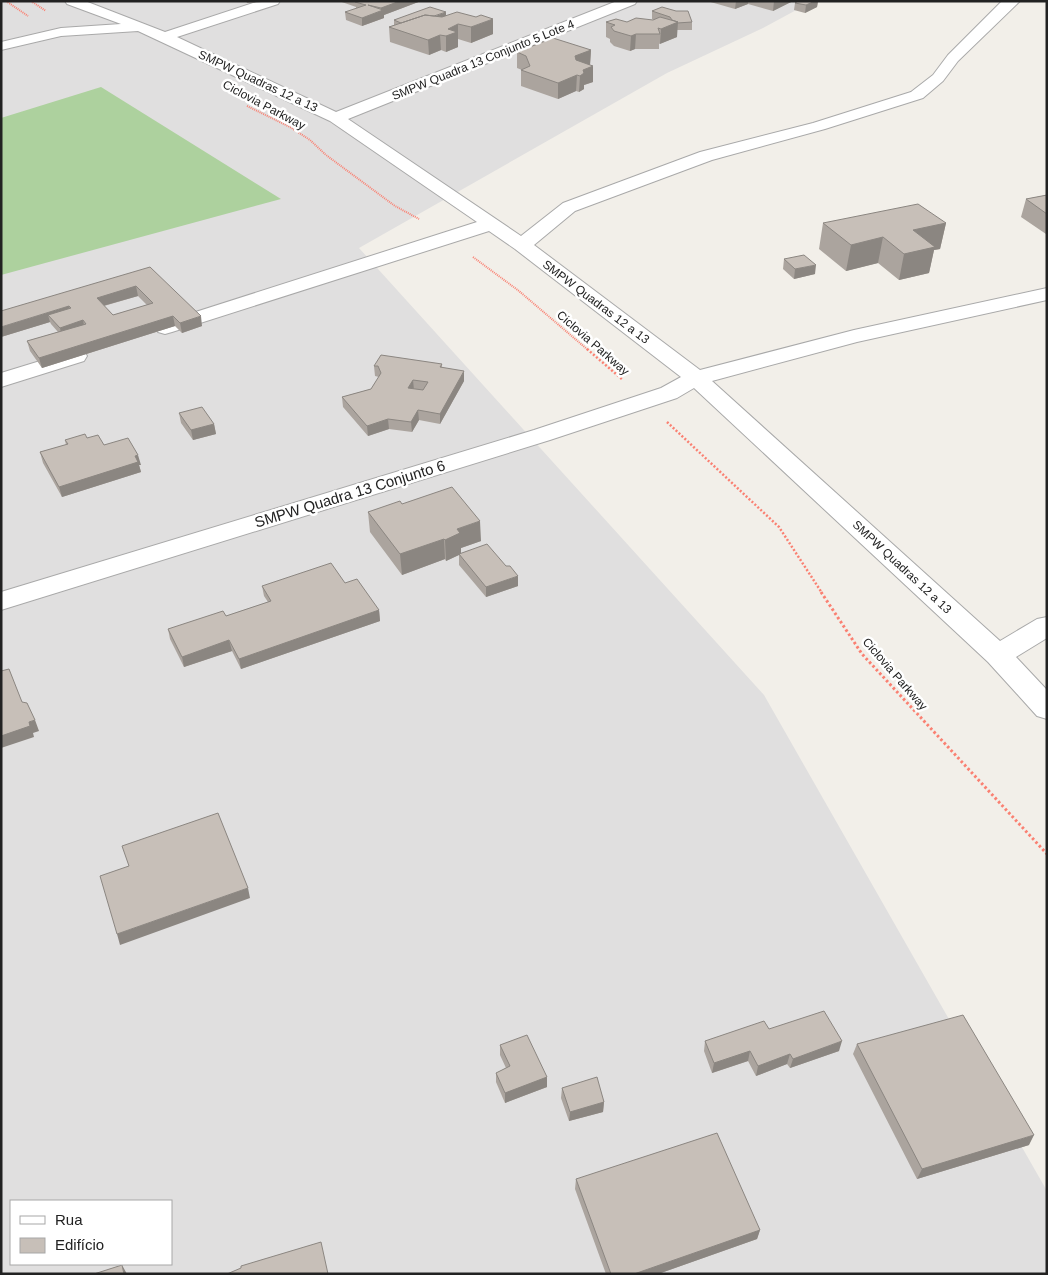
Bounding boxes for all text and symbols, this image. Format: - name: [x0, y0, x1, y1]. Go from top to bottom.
- street label: SMPW Quadra 13 Conjunto 5 Lote 4: [390, 17, 577, 103]
- street label: SMPW Quadras 12 a 13: [196, 47, 320, 115]
- street label: Ciclovia Parkway: [220, 77, 308, 133]
- street label: SMPW Quadras 12 a 13: [540, 257, 652, 347]
- street label: Ciclovia Parkway: [554, 308, 632, 378]
- street label: SMPW Quadra 13 Conjunto 6: [252, 456, 447, 531]
- street label: SMPW Quadras 12 a 13: [850, 518, 955, 617]
- street label: Ciclovia Parkway: [860, 635, 930, 713]
- legend: [10, 1200, 172, 1265]
- text: Rua: [55, 1211, 83, 1228]
- text: Edifício: [55, 1236, 104, 1253]

